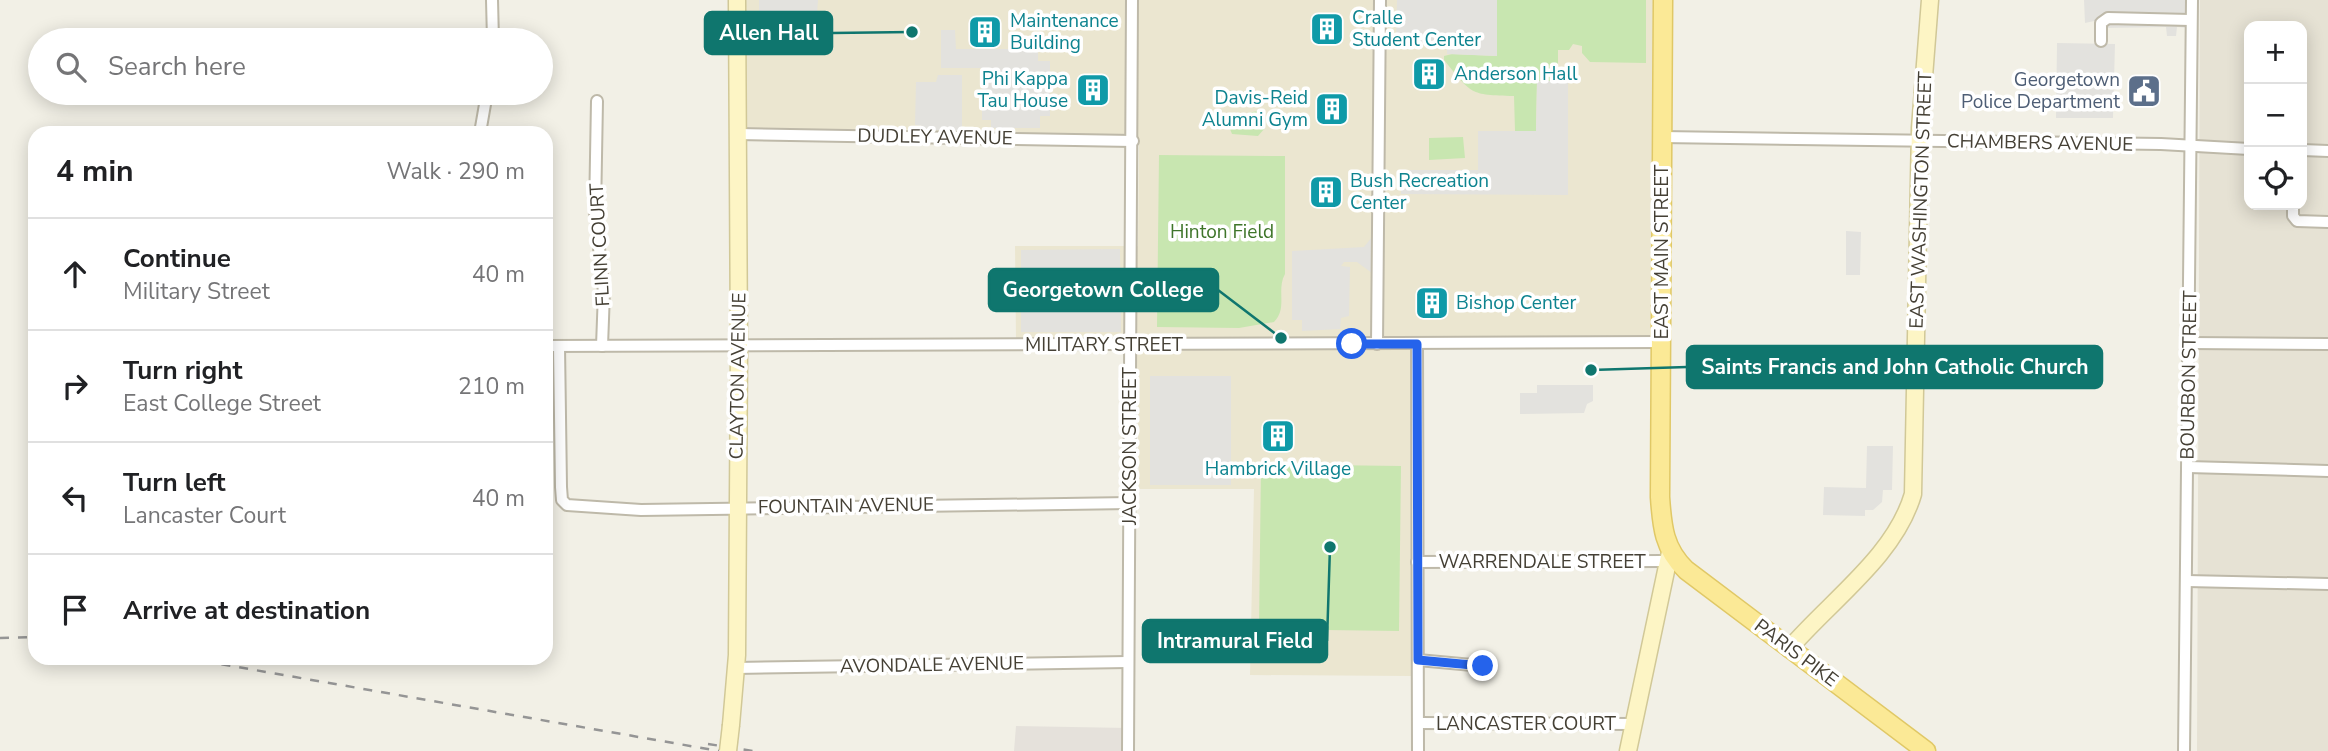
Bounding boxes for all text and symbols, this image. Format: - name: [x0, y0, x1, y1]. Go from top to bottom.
- place label: Cralle Student Center: [1352, 5, 1481, 53]
- place label: Maintenance Building: [1010, 8, 1119, 56]
- building icon: Cralle Student Center: [1308, 10, 1346, 48]
- callout: Allen Hall: [705, 12, 832, 54]
- building icon: Maintenance Building: [966, 13, 1004, 51]
- text: Allen Hall: [719, 19, 819, 47]
- map controls: [2244, 21, 2307, 210]
- button: +: [2244, 21, 2307, 84]
- search box: [28, 28, 553, 105]
- icon: search: [52, 48, 90, 86]
- text: Search here: [108, 49, 246, 84]
- building icon: Anderson Hall: [1410, 55, 1448, 93]
- place label: Anderson Hall: [1454, 61, 1578, 87]
- place label: Phi Kappa Tau House: [977, 66, 1068, 114]
- place label: Georgetown Police Department: [1961, 67, 2120, 115]
- street label: EAST WASHINGTON STREET: [1904, 70, 1939, 329]
- building icon: Phi Kappa Tau House: [1074, 71, 1112, 109]
- public building icon: Georgetown Police Department: [2125, 72, 2163, 110]
- button: −: [2244, 84, 2307, 147]
- place label: Davis-Reid Alumni Gym: [1202, 85, 1308, 133]
- building icon: Davis-Reid Alumni Gym: [1313, 90, 1351, 128]
- street label: DUDLEY AVENUE: [857, 123, 1013, 151]
- street label: CHAMBERS AVENUE: [1947, 128, 2133, 158]
- button: locate: [2244, 147, 2307, 210]
- text: 4 min: [56, 151, 134, 192]
- text: Walk · 290 m: [386, 156, 525, 187]
- street label: EAST MAIN STREET: [1649, 164, 1675, 340]
- place label: Bush Recreation Center: [1350, 168, 1489, 216]
- building icon: Bush Recreation Center: [1307, 173, 1345, 211]
- street label: FLINN COURT: [584, 182, 616, 307]
- park label: Hinton Field: [1170, 219, 1274, 245]
- text: Continue: [123, 241, 231, 276]
- icon: ahead: [56, 255, 94, 293]
- text: 40 m: [472, 259, 525, 290]
- callout: Georgetown College: [989, 269, 1218, 311]
- text: Military Street: [123, 276, 270, 307]
- text: Georgetown College: [1002, 276, 1204, 304]
- building icon: Bishop Center: [1413, 284, 1451, 322]
- place label: Bishop Center: [1456, 290, 1576, 316]
- street label: BOURBON STREET: [2175, 290, 2203, 460]
- street label: CLAYTON AVENUE: [724, 292, 752, 460]
- route start: [1336, 328, 1367, 359]
- street label: MILITARY STREET: [1025, 332, 1183, 358]
- callout: Saints Francis and John Catholic Church: [1687, 346, 2102, 388]
- text: Turn right: [123, 353, 242, 388]
- text: Saints Francis and John Catholic Church: [1701, 353, 2089, 381]
- street label: JACKSON STREET: [1117, 366, 1143, 526]
- icon: right: [56, 367, 94, 405]
- text: 210 m: [458, 371, 525, 402]
- text: East College Street: [123, 388, 321, 419]
- building icon: Hambrick Village: [1259, 417, 1297, 455]
- place label: Hambrick Village: [1205, 456, 1351, 482]
- text: Turn left: [123, 465, 226, 500]
- icon: left: [56, 479, 94, 517]
- text: 40 m: [472, 483, 525, 514]
- street label: FOUNTAIN AVENUE: [758, 491, 934, 521]
- text: Lancaster Court: [123, 500, 286, 531]
- street label: WARRENDALE STREET: [1438, 549, 1646, 575]
- icon: arrive: [56, 591, 94, 629]
- text: Arrive at destination: [123, 593, 370, 628]
- street label: PARIS PIKE: [1749, 613, 1843, 693]
- callout: Intramural Field: [1143, 620, 1327, 662]
- text: Intramural Field: [1157, 627, 1313, 655]
- street label: AVONDALE AVENUE: [840, 650, 1024, 680]
- route end: [1467, 650, 1498, 681]
- street label: LANCASTER COURT: [1436, 711, 1617, 737]

